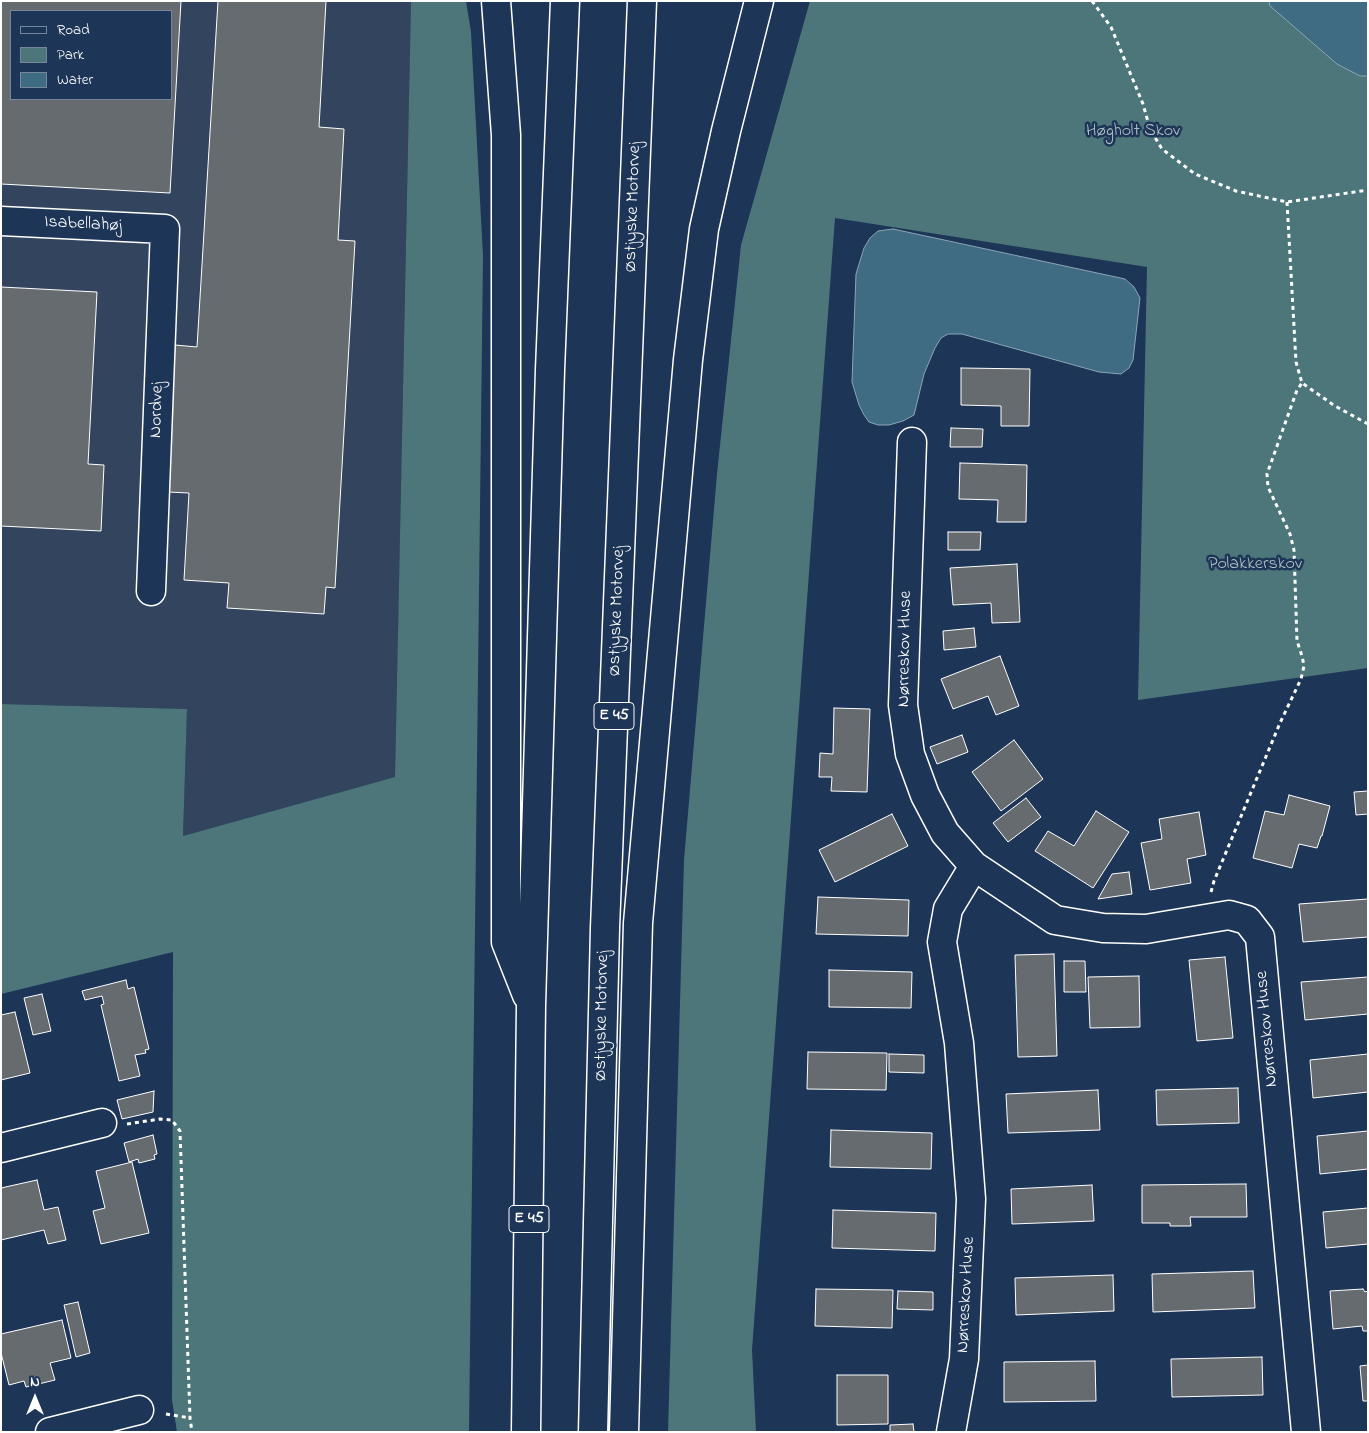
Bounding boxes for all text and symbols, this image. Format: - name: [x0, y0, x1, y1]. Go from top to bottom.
- legend: [10, 10, 172, 100]
- text: Road: [57, 19, 90, 41]
- text: Park: [57, 44, 84, 66]
- text: Water: [57, 69, 93, 91]
- park label: Høgholt Skov: [1086, 121, 1180, 143]
- street label: Østjyske Motorvej: [621, 141, 647, 273]
- street label: Isabellahøj: [44, 212, 122, 238]
- street label: Nordvej: [146, 381, 170, 439]
- street label: Østjyske Motorvej: [605, 545, 631, 677]
- park label: Polakkerskov: [1208, 554, 1302, 576]
- street label: Nørreskov Huse: [894, 591, 918, 707]
- road number: E 45: [594, 702, 634, 729]
- street label: Østjyske Motorvej: [591, 950, 615, 1082]
- street label: Nørreskov Huse: [1252, 970, 1284, 1088]
- road number: E 45: [509, 1206, 549, 1232]
- street label: Nørreskov Huse: [953, 1236, 981, 1354]
- text: N: [30, 1372, 40, 1393]
- north arrow: [10, 1373, 60, 1423]

